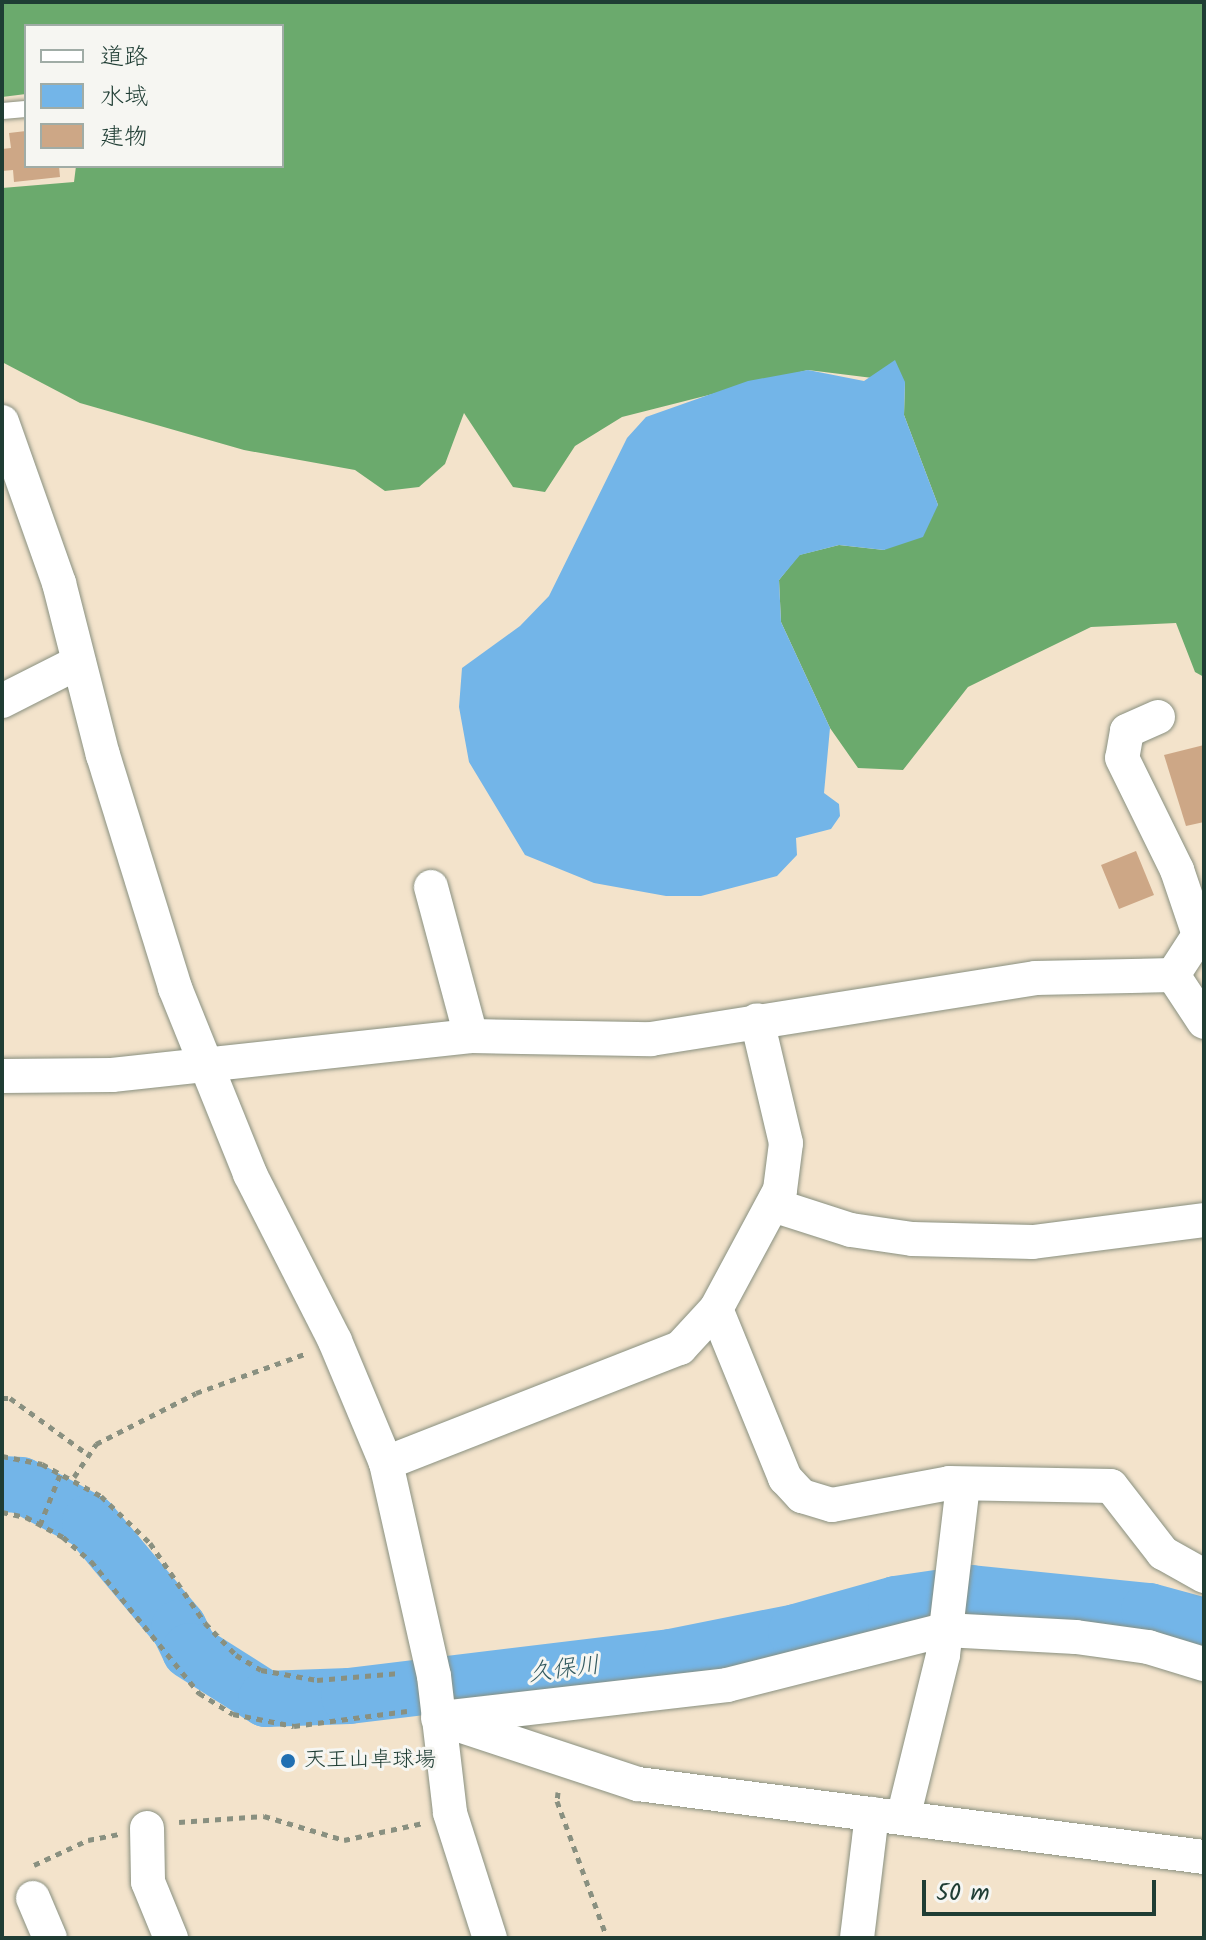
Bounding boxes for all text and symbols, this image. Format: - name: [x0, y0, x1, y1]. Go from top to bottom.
- legend: [24, 24, 284, 168]
- text: 道路: [100, 38, 148, 77]
- text: 水域: [100, 78, 148, 117]
- text: 建物: [100, 118, 148, 157]
- water label: 久保川: [527, 1651, 601, 1689]
- place label: 天王山卓球場: [304, 1748, 436, 1774]
- marker: 天王山卓球場: [279, 1752, 297, 1770]
- scale bar: [926, 1864, 1160, 1914]
- text: 50 m: [936, 1874, 990, 1913]

